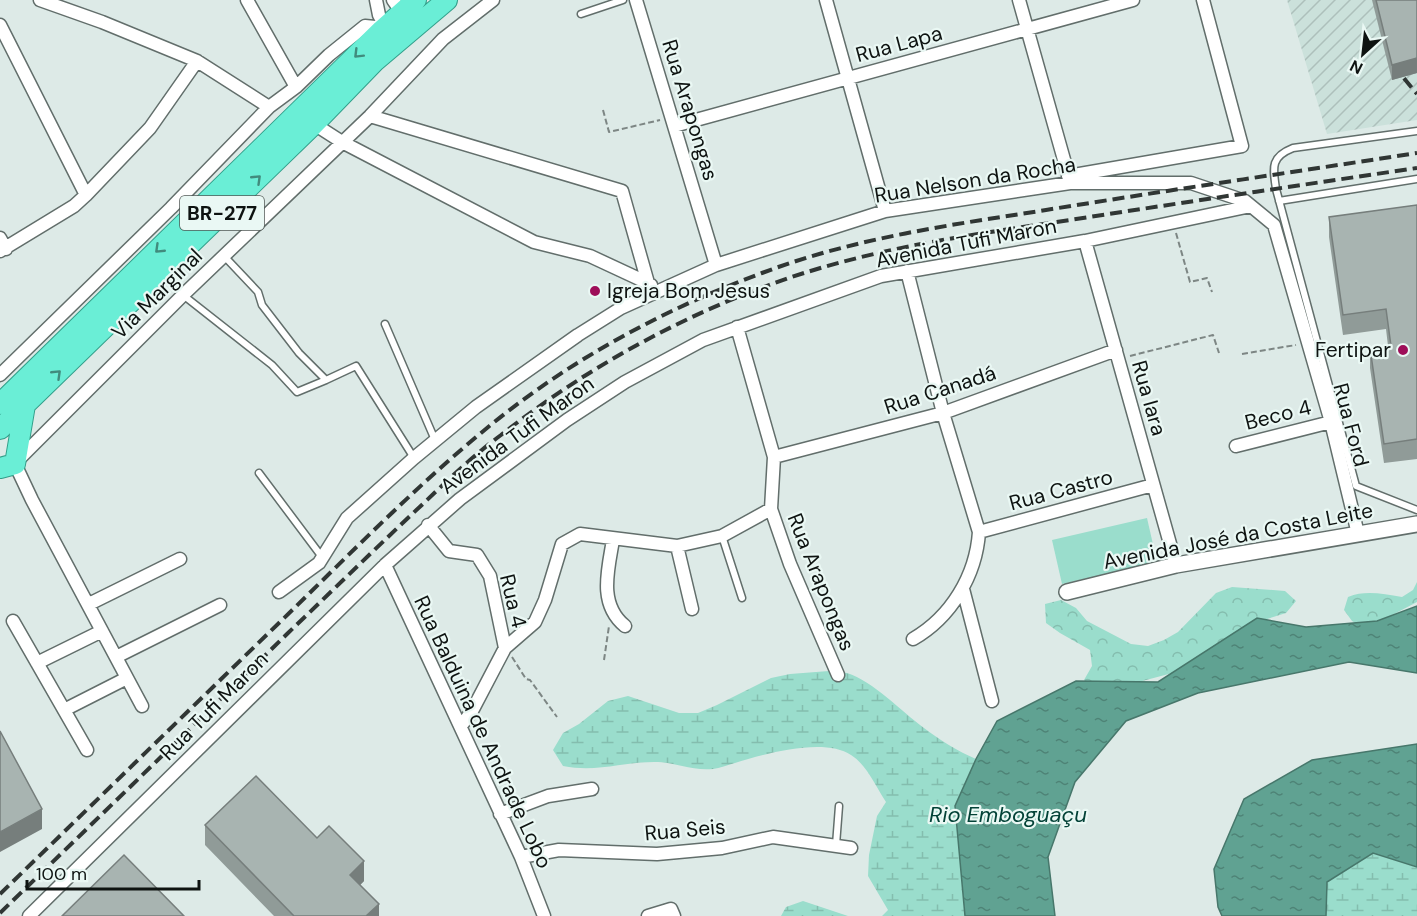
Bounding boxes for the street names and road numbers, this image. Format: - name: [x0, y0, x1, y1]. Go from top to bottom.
- street label: Rua Lapa: [853, 19, 945, 69]
- street label: Rua Arapongas: [655, 36, 725, 184]
- street label: Rua Nelson da Rocha: [872, 150, 1078, 210]
- road number: BR-277: [180, 196, 264, 230]
- street label: Avenida Tufi Maron: [873, 212, 1059, 274]
- street label: Via Marginal: [106, 243, 208, 345]
- street label: Rua Iara: [1125, 357, 1173, 439]
- street label: Rua Canadá: [880, 359, 1000, 421]
- street label: Avenida Tufi Maron: [434, 370, 600, 500]
- street label: Rua Ford: [1326, 380, 1376, 470]
- street label: Beco 4: [1242, 393, 1314, 437]
- street label: Rua Castro: [1006, 463, 1116, 517]
- street label: Avenida José da Costa Leite: [1101, 496, 1375, 576]
- street label: Rua Arapongas: [781, 509, 861, 655]
- street label: Rua 4: [493, 571, 533, 631]
- street label: Rua Balduina de Andrade Lobo: [407, 591, 559, 873]
- street label: Rua Tufi Maron: [154, 646, 274, 766]
- street label: Rua Seis: [643, 813, 727, 847]

